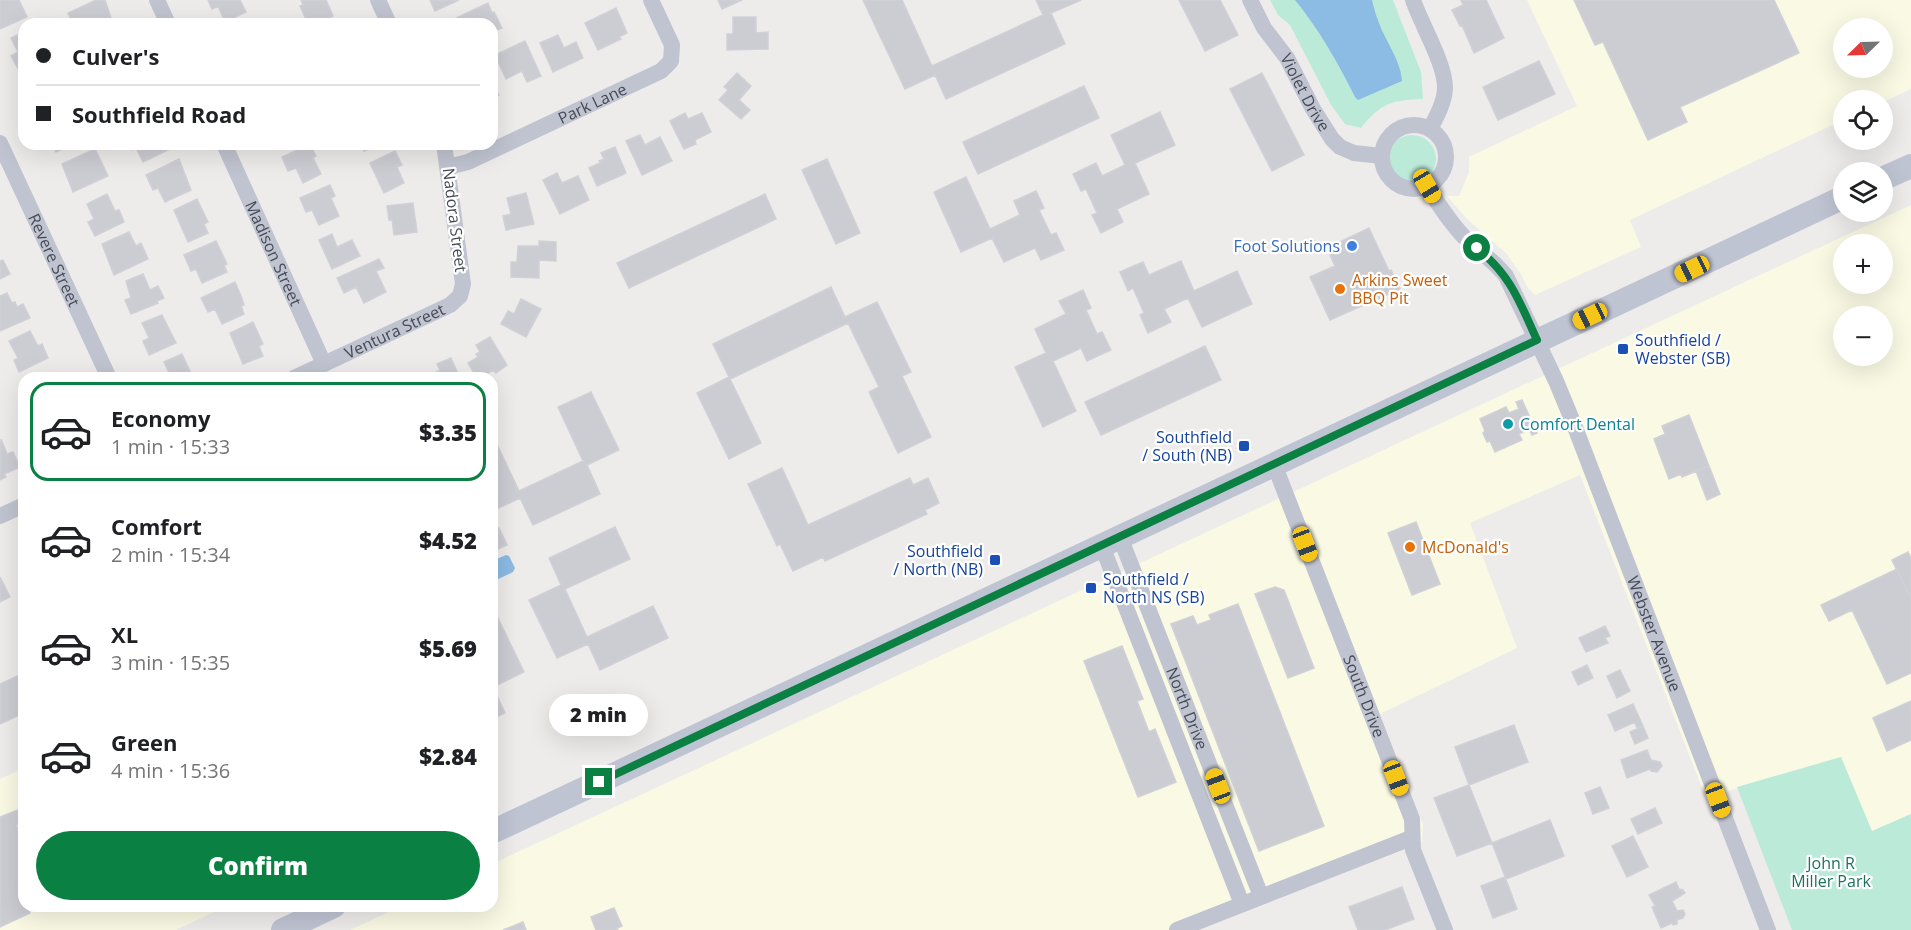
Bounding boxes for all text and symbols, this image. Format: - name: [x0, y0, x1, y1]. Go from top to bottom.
- north arrow: [1833, 18, 1893, 78]
- map controls: [1833, 18, 1893, 366]
- text: Culver's: [72, 41, 159, 71]
- street label: Violet Drive: [1275, 50, 1335, 135]
- street label: Park Lane: [554, 78, 630, 129]
- button: locate: [1833, 90, 1893, 150]
- text: Southfield Road: [72, 99, 246, 129]
- button: layers: [1833, 162, 1893, 222]
- car: [1410, 166, 1444, 206]
- street label: Nadora Street: [438, 167, 472, 274]
- street label: Madison Street: [240, 197, 307, 310]
- street label: Revere Street: [23, 210, 85, 310]
- route start: [1463, 234, 1490, 261]
- button: +: [1833, 234, 1893, 294]
- place label: Foot Solutions: [1234, 235, 1340, 257]
- marker: Foot Solutions: [1345, 239, 1359, 253]
- car: [1672, 253, 1712, 285]
- place label: Arkins Sweet BBQ Pit: [1352, 269, 1448, 309]
- marker: Arkins Sweet BBQ Pit: [1333, 282, 1347, 296]
- street label: Ventura Street: [341, 298, 448, 364]
- car: [1570, 300, 1610, 332]
- button: −: [1833, 306, 1893, 366]
- place label: Southfield / Webster (SB): [1635, 329, 1730, 369]
- marker: Southfield / Webster (SB): [1616, 342, 1630, 356]
- text: Economy: [111, 403, 210, 433]
- icon: car: [39, 405, 93, 459]
- place label: Comfort Dental: [1520, 413, 1635, 435]
- text: $3.35: [419, 417, 477, 447]
- marker: Comfort Dental: [1501, 417, 1515, 431]
- place label: Southfield / South (NB): [1142, 426, 1232, 466]
- text: 1 min · 15:33: [111, 433, 230, 460]
- marker: Southfield / South (NB): [1237, 439, 1251, 453]
- text: Comfort: [111, 511, 202, 541]
- icon: car: [39, 513, 93, 567]
- car: [1290, 524, 1320, 564]
- text: $4.52: [419, 525, 477, 555]
- place label: McDonald's: [1422, 536, 1509, 558]
- place label: Southfield / North (NB): [893, 540, 983, 580]
- marker: McDonald's: [1403, 540, 1417, 554]
- text: 2 min · 15:34: [111, 541, 230, 568]
- marker: Southfield / North (NB): [988, 553, 1002, 567]
- place label: Southfield / North NS (SB): [1103, 568, 1205, 608]
- street label: Webster Avenue: [1622, 573, 1686, 695]
- marker: Southfield / North NS (SB): [1084, 581, 1098, 595]
- text: XL: [111, 619, 138, 649]
- icon: car: [39, 621, 93, 675]
- text: $5.69: [419, 633, 477, 663]
- text: 3 min · 15:35: [111, 649, 230, 676]
- street label: South Drive: [1338, 652, 1390, 741]
- street label: North Drive: [1161, 664, 1213, 753]
- callout: 2 min: [550, 695, 648, 737]
- text: 2 min: [570, 701, 627, 728]
- text: Green: [111, 727, 177, 757]
- icon: car: [39, 729, 93, 783]
- text: $2.84: [419, 741, 477, 771]
- text: 4 min · 15:36: [111, 757, 230, 784]
- car: [1381, 758, 1411, 798]
- car: [1203, 766, 1233, 806]
- route end: [585, 768, 612, 795]
- car: [1703, 780, 1733, 820]
- button: Confirm: [36, 831, 480, 900]
- park label: John R Miller Park: [1791, 852, 1871, 892]

